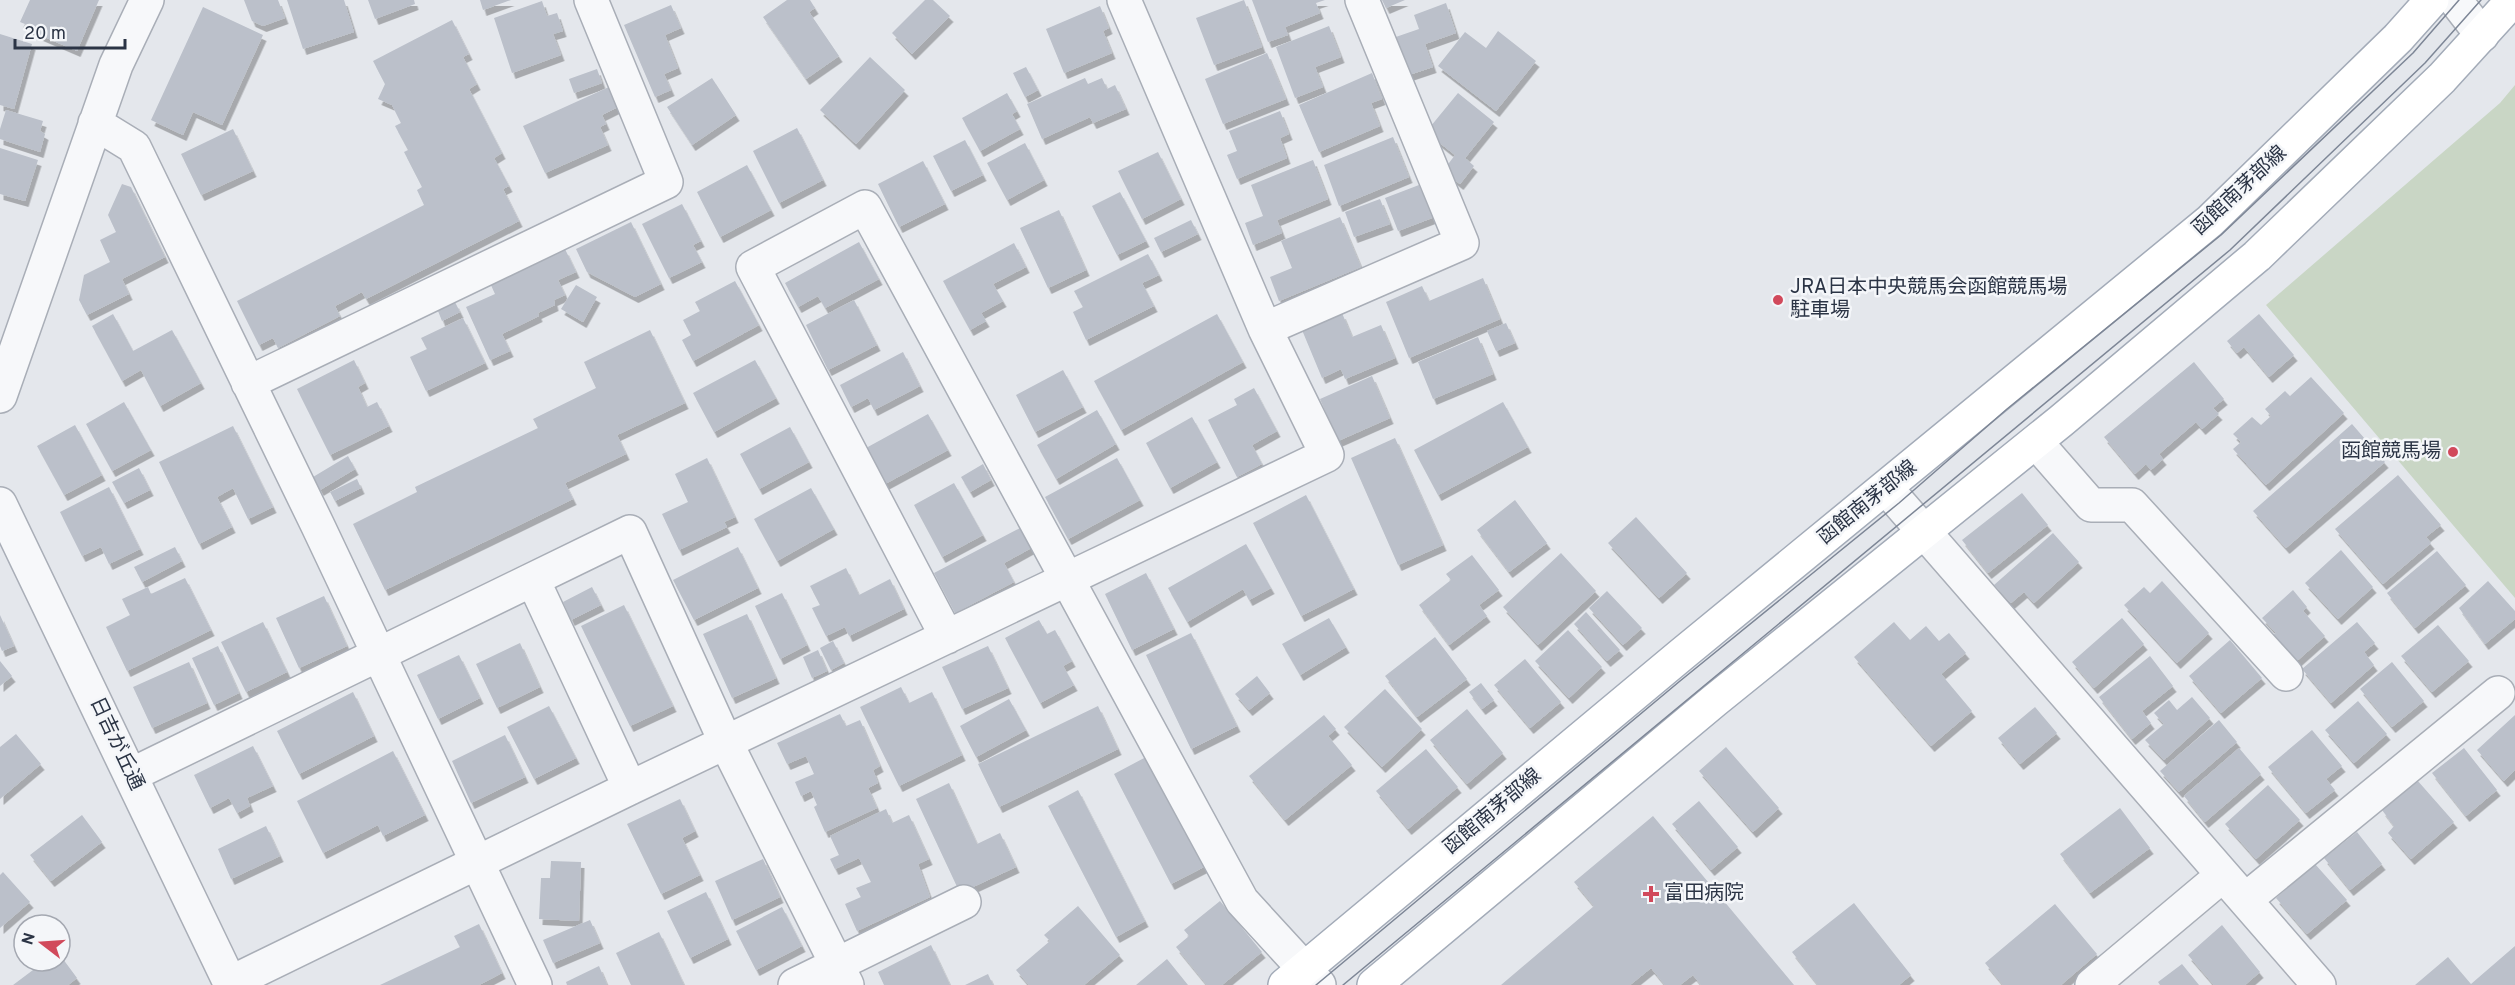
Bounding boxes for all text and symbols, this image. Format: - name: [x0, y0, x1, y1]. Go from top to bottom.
- scale bar: [15, 12, 124, 50]
- text: 20 m: [24, 23, 66, 46]
- street label: 函館南茅部線: [2187, 141, 2293, 241]
- place label: JRA日本中央競馬会函館競馬場 駐車場: [1790, 275, 2067, 324]
- marker: JRA日本中央競馬会函館競馬場 駐車場: [1771, 293, 1785, 307]
- place label: 函館競馬場: [2341, 439, 2441, 465]
- marker: 函館競馬場: [2446, 445, 2460, 459]
- street label: 函館南茅部線: [1813, 455, 1923, 551]
- street label: 日吉が丘通: [83, 693, 149, 795]
- street label: 函館南茅部線: [1439, 763, 1547, 861]
- place label: 富田病院: [1664, 881, 1744, 907]
- marker: 富田病院: [1642, 885, 1660, 903]
- north arrow: [12, 913, 72, 973]
- text: N: [18, 931, 41, 948]

